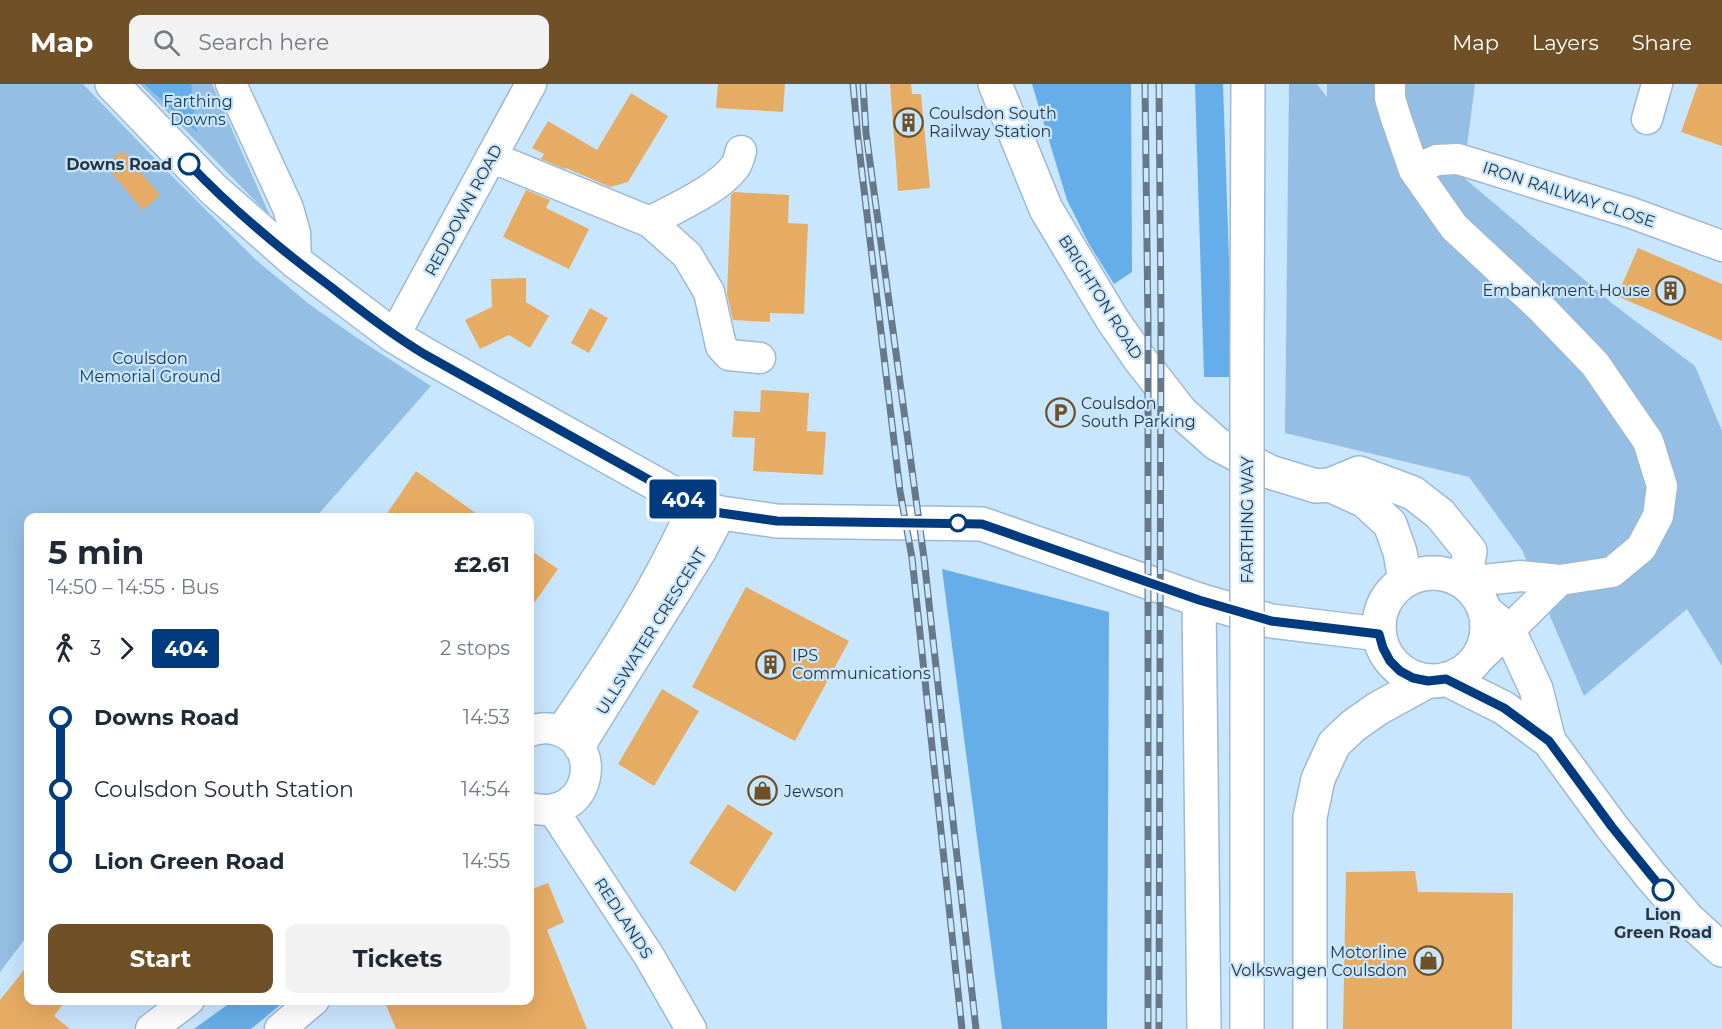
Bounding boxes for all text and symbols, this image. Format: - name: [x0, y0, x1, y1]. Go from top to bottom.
- search box: [129, 15, 549, 69]
- text: Map: [30, 25, 93, 59]
- icon: search: [150, 26, 183, 59]
- text: Search here: [198, 29, 329, 56]
- text: Map: [1452, 30, 1499, 55]
- text: Layers: [1532, 30, 1599, 55]
- text: Share: [1632, 30, 1692, 55]
- park label: Farthing Downs: [163, 92, 233, 129]
- place label: Coulsdon South Railway Station: [929, 104, 1057, 141]
- building icon: Coulsdon South Railway Station: [892, 106, 924, 138]
- street label: REDDOWN ROAD: [421, 141, 506, 279]
- marker: Downs Road: [178, 153, 200, 175]
- place label: Downs Road: [66, 155, 172, 174]
- street label: IRON RAILWAY CLOSE: [1480, 158, 1658, 231]
- street label: BRIGHTON ROAD: [1055, 232, 1147, 363]
- building icon: Embankment House: [1655, 274, 1687, 306]
- place label: Embankment House: [1482, 281, 1650, 300]
- park label: Coulsdon Memorial Ground: [79, 349, 221, 386]
- place label: Coulsdon South Parking: [1081, 394, 1196, 431]
- parking icon: Coulsdon South Parking: [1044, 396, 1076, 428]
- street label: FARTHING WAY: [1238, 456, 1257, 584]
- line badge: 404: [648, 480, 718, 518]
- text: 404: [661, 487, 705, 512]
- unlabelled marker: [949, 514, 967, 532]
- text: 5 min: [48, 532, 144, 572]
- street label: ULLSWATER CRESCENT: [592, 544, 711, 718]
- text: £2.61: [454, 551, 510, 578]
- text: 14:50 – 14:55 · Bus: [48, 575, 219, 599]
- icon: walk: [48, 632, 81, 665]
- icon: forward: [110, 632, 143, 665]
- text: 3: [90, 636, 101, 660]
- text: 404: [164, 636, 207, 661]
- text: 2 stops: [440, 636, 510, 660]
- place label: IPS Communications: [792, 646, 931, 683]
- building icon: IPS Communications: [755, 648, 787, 680]
- text: Downs Road: [94, 704, 239, 731]
- text: 14:53: [463, 705, 510, 729]
- shop icon: Jewson: [747, 775, 779, 807]
- text: Coulsdon South Station: [94, 776, 354, 803]
- text: 14:54: [461, 777, 510, 801]
- place label: Jewson: [783, 782, 844, 801]
- text: Lion Green Road: [94, 848, 284, 875]
- text: 14:55: [463, 849, 510, 873]
- street label: REDLANDS: [590, 874, 657, 962]
- marker: Lion Green Road: [1652, 879, 1674, 901]
- place label: Lion Green Road: [1614, 905, 1712, 942]
- button: Start: [48, 924, 273, 993]
- button: Tickets: [285, 924, 510, 993]
- place label: Motorline Volkswagen Coulsdon: [1231, 943, 1407, 980]
- shop icon: Motorline Volkswagen Coulsdon: [1412, 945, 1444, 977]

